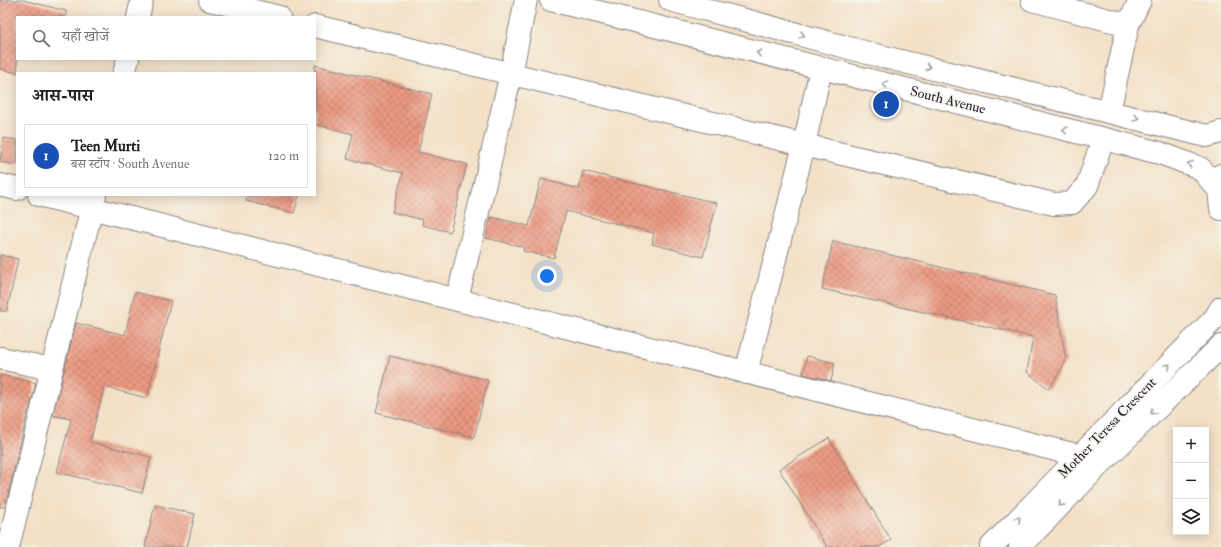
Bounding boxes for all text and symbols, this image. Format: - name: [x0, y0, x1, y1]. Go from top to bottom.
- search box: [16, 16, 316, 60]
- icon: search: [30, 27, 52, 49]
- text: यहाँ खोजें: [62, 27, 109, 46]
- one-way arrow: [798, 30, 805, 39]
- one-way arrow: [756, 49, 762, 57]
- one-way arrow: [925, 63, 931, 71]
- one-way arrow: [882, 81, 888, 89]
- street label: South Avenue: [909, 82, 988, 118]
- text: आस-पास: [32, 85, 93, 106]
- pin: 1: [873, 89, 899, 119]
- one-way arrow: [1133, 114, 1139, 122]
- one-way arrow: [1062, 126, 1069, 135]
- text: Teen Murti: [71, 137, 140, 156]
- text: 1: [44, 148, 48, 164]
- text: 120 m: [268, 148, 299, 164]
- text: बस स्टॉप · South Avenue: [71, 156, 189, 172]
- one-way arrow: [1187, 161, 1194, 169]
- your location: [537, 266, 557, 286]
- one-way arrow: [1163, 363, 1170, 371]
- street label: Mother Teresa Crescent: [1054, 374, 1160, 482]
- one-way arrow: [1150, 407, 1158, 415]
- map controls: [1173, 427, 1209, 535]
- button: +: [1173, 427, 1209, 463]
- button: −: [1173, 463, 1209, 499]
- one-way arrow: [1058, 499, 1066, 507]
- button: layers: [1173, 499, 1209, 535]
- one-way arrow: [1013, 516, 1021, 524]

